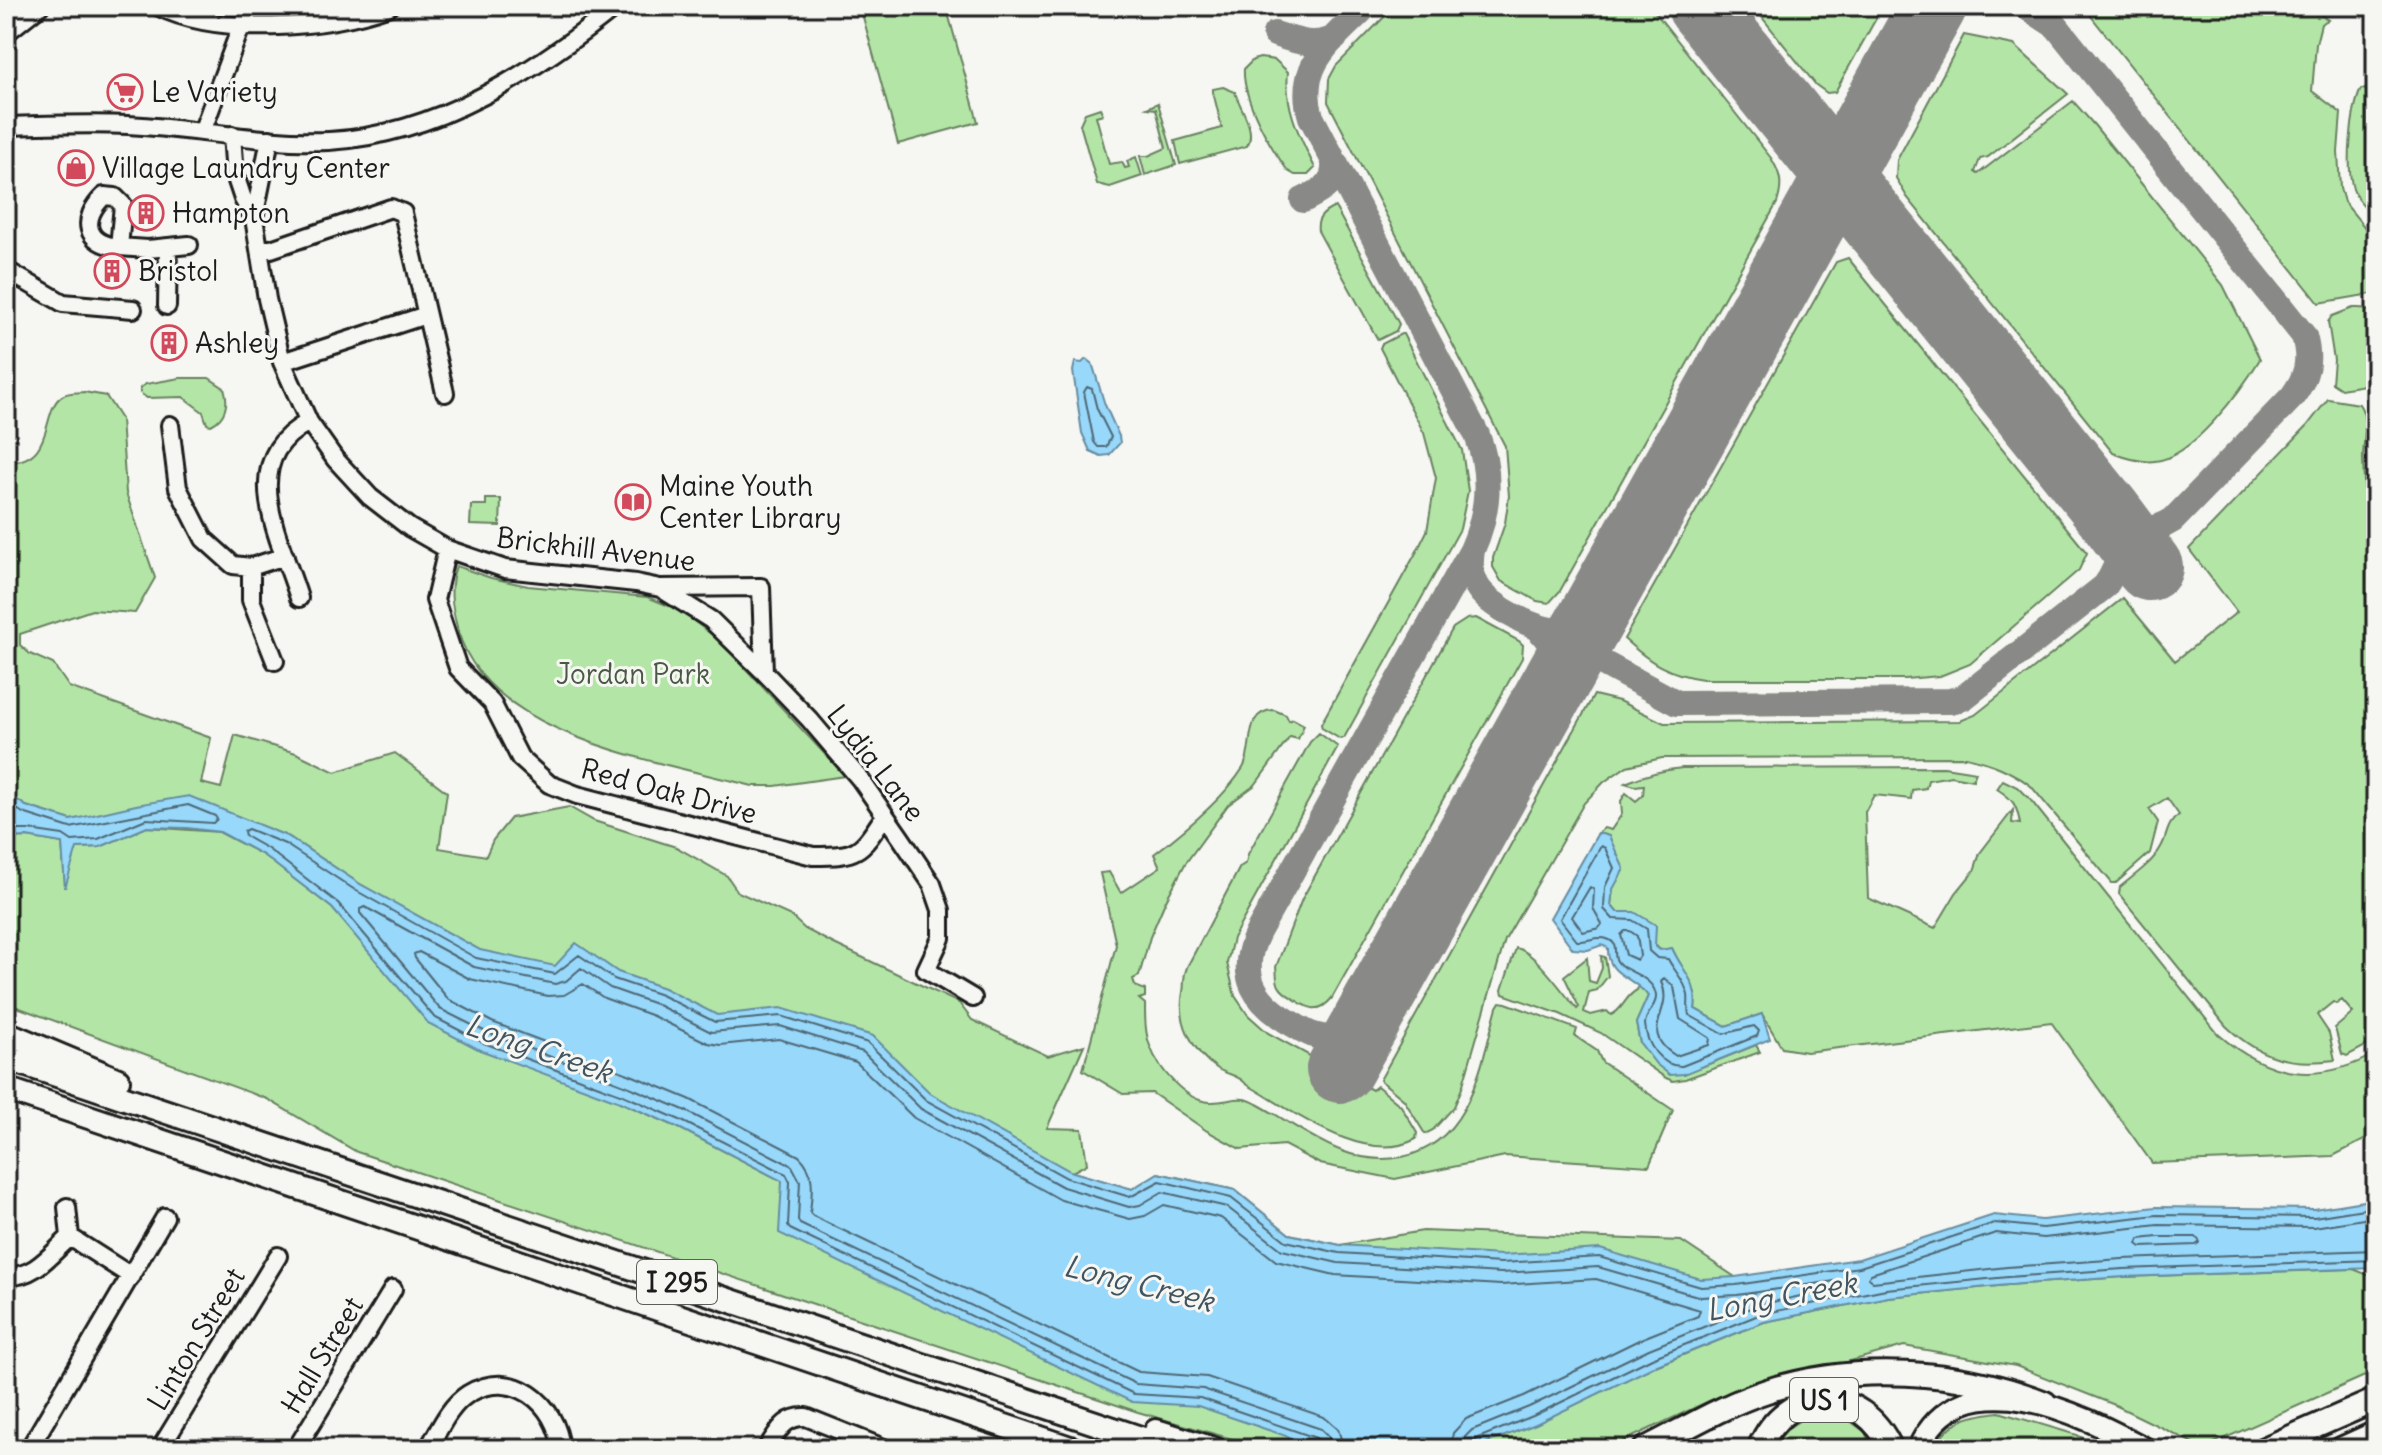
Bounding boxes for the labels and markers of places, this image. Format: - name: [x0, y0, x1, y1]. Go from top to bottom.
- supermarket icon: Le Variety: [106, 73, 144, 111]
- place label: Le Variety: [151, 74, 278, 110]
- shop icon: Village Laundry Center: [57, 149, 95, 187]
- place label: Village Laundry Center: [102, 150, 390, 186]
- building icon: Hampton: [127, 194, 165, 232]
- place label: Hampton: [172, 195, 290, 231]
- building icon: Bristol: [93, 252, 131, 290]
- place label: Bristol: [138, 253, 218, 289]
- building icon: Ashley: [150, 324, 188, 362]
- place label: Ashley: [195, 325, 279, 361]
- place label: Maine Youth Center Library: [659, 468, 841, 536]
- library icon: Maine Youth Center Library: [614, 483, 652, 521]

